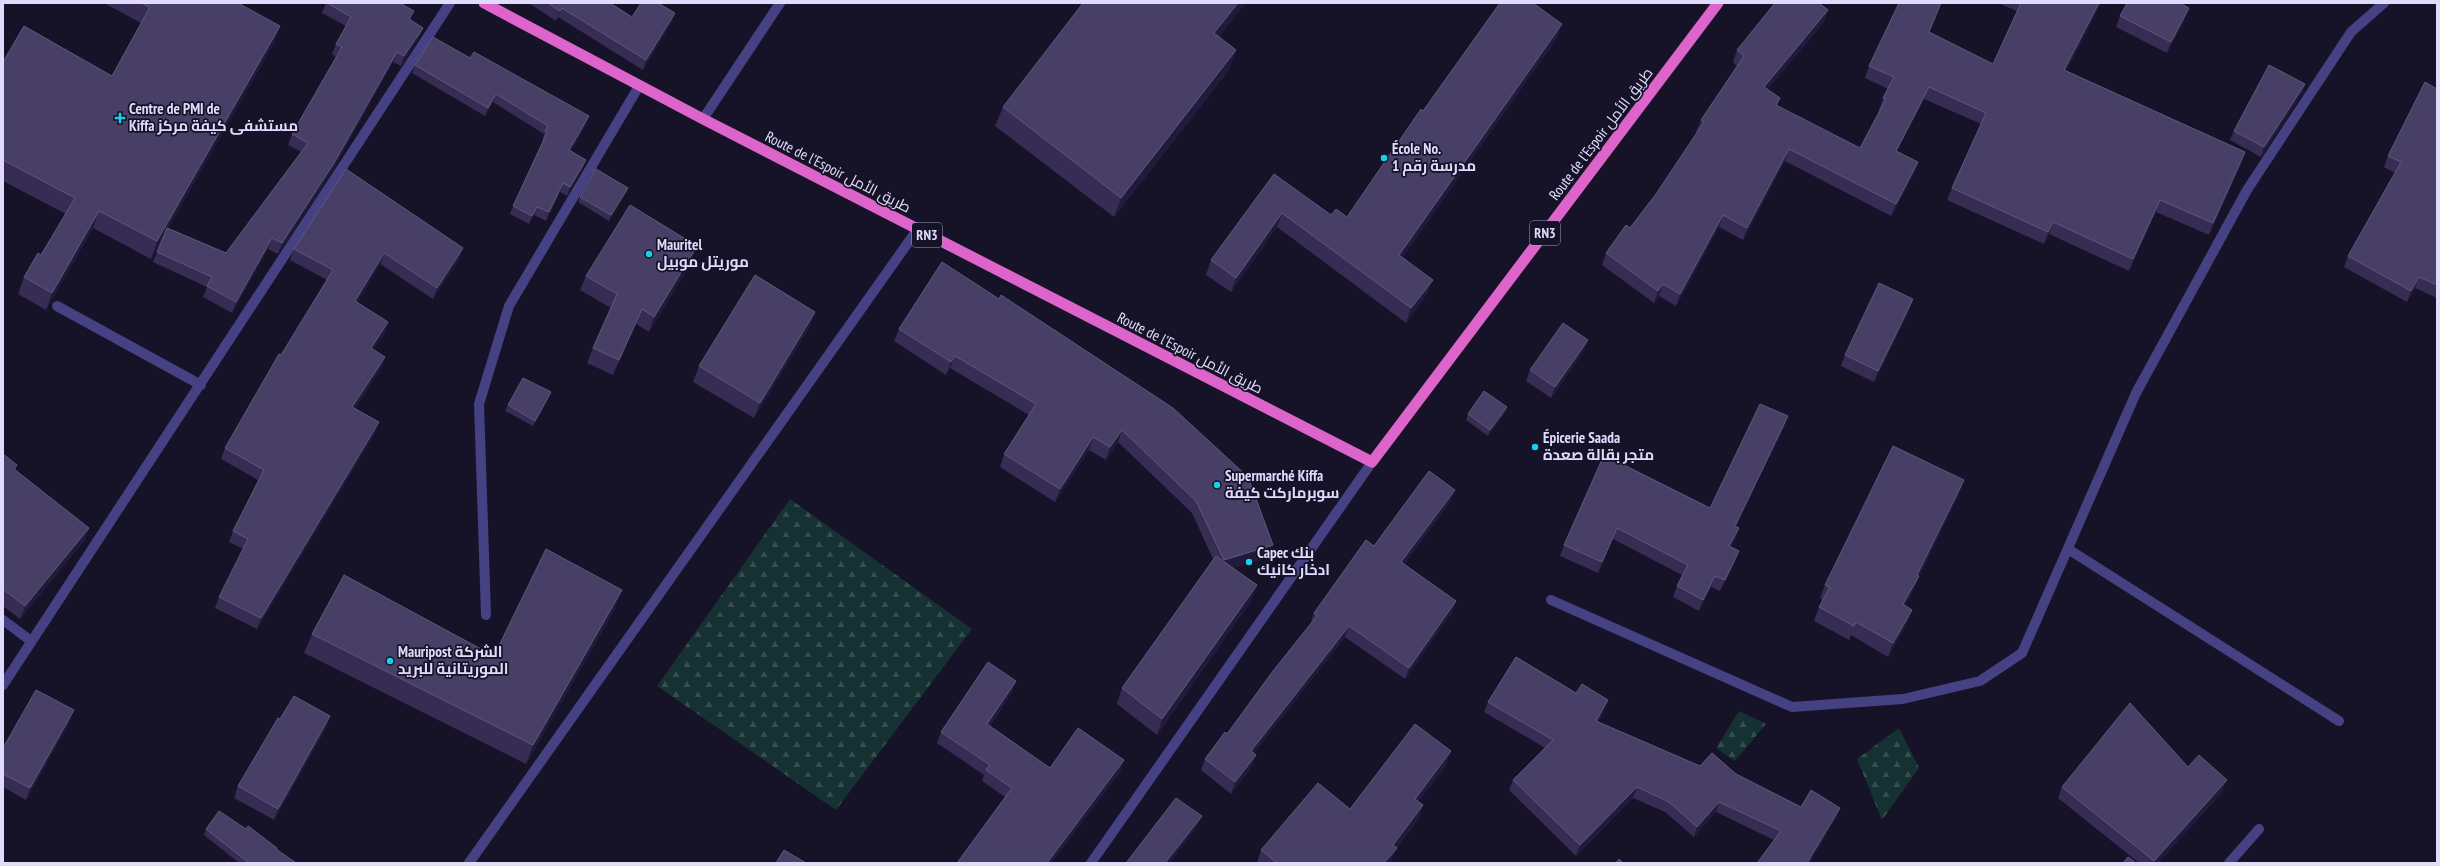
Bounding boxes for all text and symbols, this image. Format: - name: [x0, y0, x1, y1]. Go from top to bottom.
- street label: Route de l’Espoir طريق الأمل: [1545, 64, 1657, 204]
- place label: Centre de PMI de Kiffa مستشفى كيفة مركز: [129, 99, 298, 135]
- marker: Centre de PMI de Kiffa مستشفى كيفة مركز: [114, 112, 126, 124]
- street label: Route de l’Espoir طريق الأمل: [762, 127, 914, 217]
- place label: École No. 1 مدرسة رقم: [1392, 139, 1476, 176]
- marker: École No. 1 مدرسة رقم: [1379, 153, 1389, 163]
- road number: RN3: [1530, 221, 1560, 245]
- road number: RN3: [912, 223, 942, 247]
- place label: Mauritel موريتل موبيل: [657, 235, 749, 271]
- marker: Mauritel موريتل موبيل: [644, 249, 654, 259]
- street label: Route de l’Espoir طريق الأمل: [1114, 308, 1266, 398]
- place label: Épicerie Saada متجر بقالة صعدة: [1543, 428, 1654, 464]
- marker: Épicerie Saada متجر بقالة صعدة: [1530, 442, 1540, 452]
- place label: Supermarché Kiffa سوبرماركت كيفة: [1225, 466, 1339, 502]
- marker: Supermarché Kiffa سوبرماركت كيفة: [1212, 480, 1222, 490]
- place label: Capec بنك ادخار كانيك: [1257, 543, 1330, 579]
- marker: Capec بنك ادخار كانيك: [1244, 557, 1254, 567]
- place label: Mauripost الشركة الموريتانية للبريد: [398, 642, 508, 678]
- marker: Mauripost الشركة الموريتانية للبريد: [385, 656, 395, 666]

